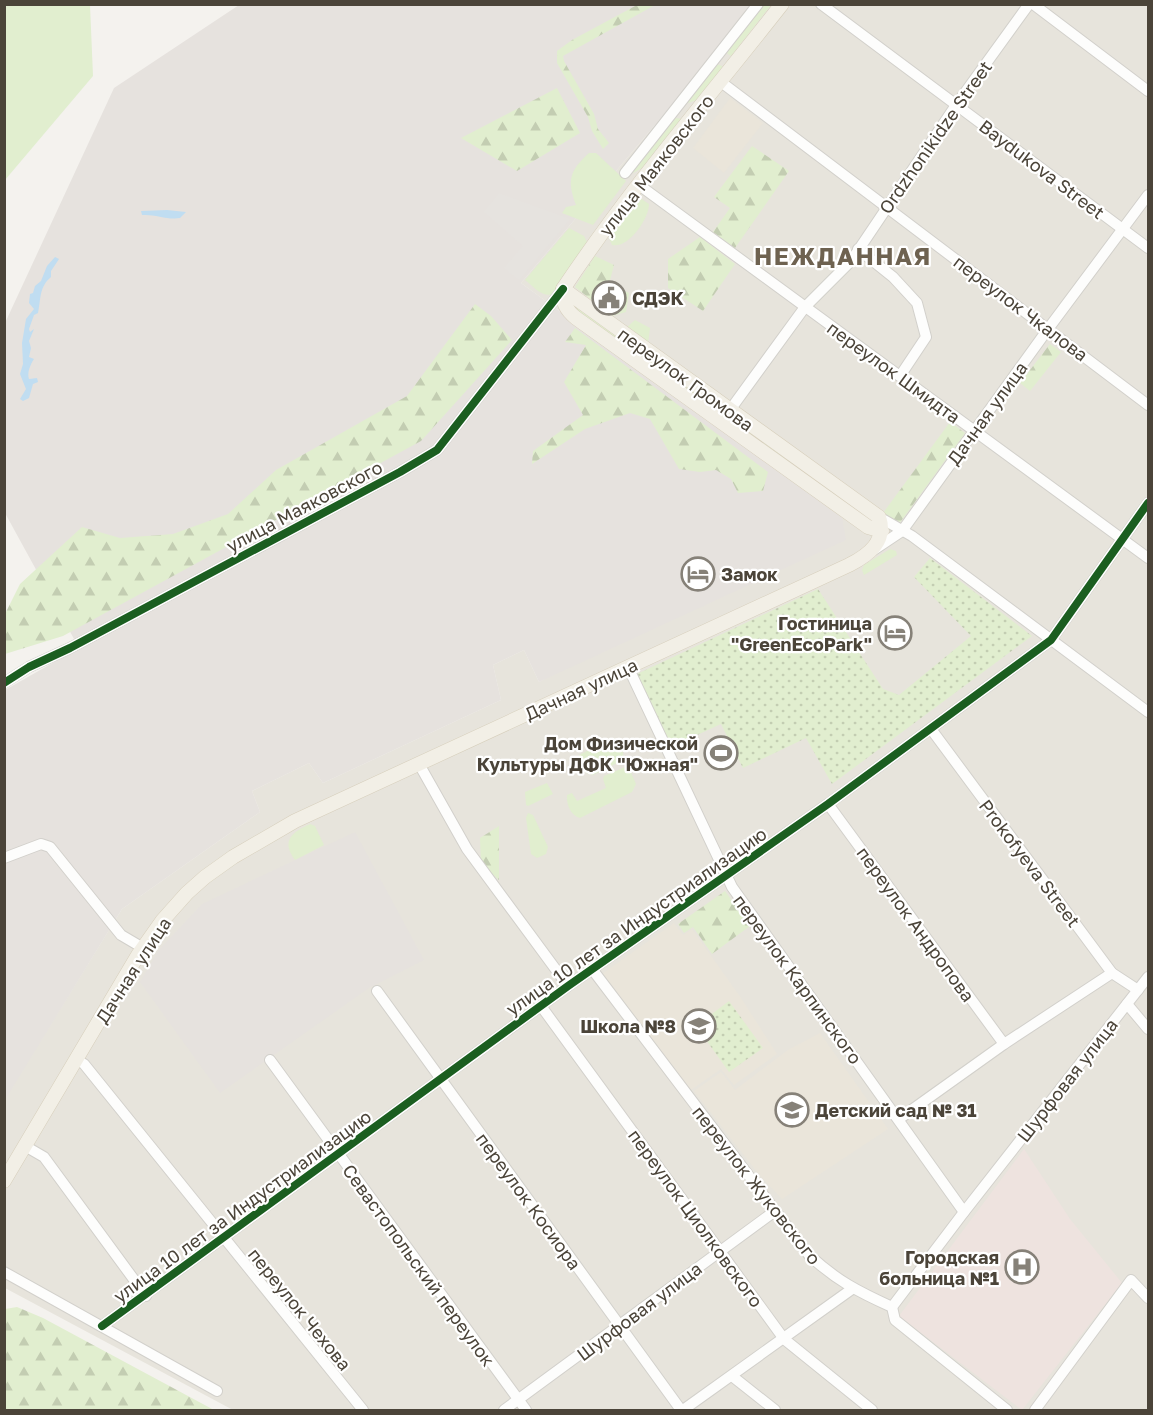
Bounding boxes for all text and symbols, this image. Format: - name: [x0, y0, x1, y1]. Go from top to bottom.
- street label: Ordzhonikidze Street: [874, 56, 996, 218]
- street label: улица Маяковского: [594, 90, 718, 240]
- street label: Baydukova Street: [975, 115, 1109, 223]
- district label: НЕЖДАННАЯ: [754, 241, 932, 270]
- street label: переулок Чкалова: [950, 250, 1092, 366]
- public building icon: СДЭК: [591, 280, 627, 316]
- place label: СДЭК: [632, 287, 684, 309]
- street label: переулок Шмидта: [823, 316, 965, 428]
- street label: переулок Громова: [614, 322, 758, 436]
- street label: Дачная улица: [942, 357, 1032, 469]
- street label: улица Маяковского: [222, 456, 386, 556]
- hotel icon: Замок: [680, 556, 716, 592]
- place label: Замок: [721, 563, 778, 585]
- place label: Гостиница "GreenEcoPark": [731, 612, 872, 655]
- hotel icon: Гостиница "GreenEcoPark": [877, 615, 913, 651]
- street label: Дачная улица: [521, 653, 641, 725]
- place label: Дом Физической Культуры ДФК "Южная": [477, 732, 698, 775]
- sports icon: Дом Физической Культуры ДФК "Южная": [703, 735, 739, 771]
- street label: Prokofyeva Street: [975, 795, 1085, 931]
- street label: улица 10 лет за Индустриализацию: [501, 822, 771, 1020]
- street label: переулок Андропова: [852, 842, 980, 1006]
- street label: переулок Карпинского: [729, 890, 867, 1068]
- street label: Дачная улица: [91, 913, 175, 1027]
- school or university icon: Школа №8: [681, 1008, 717, 1044]
- street label: Шурфовая улица: [1012, 1014, 1122, 1146]
- place label: Школа №8: [580, 1015, 676, 1037]
- school or university icon: Детский сад № 31: [774, 1092, 810, 1128]
- place label: Детский сад № 31: [815, 1099, 977, 1121]
- street label: переулок Жуковского: [688, 1101, 826, 1269]
- street label: улица 10 лет за Индустриализацию: [109, 1105, 375, 1307]
- street label: переулок Циолковского: [624, 1125, 768, 1311]
- street label: переулок Косиора: [472, 1128, 586, 1274]
- street label: Севастопольский переулок: [338, 1160, 500, 1370]
- street label: переулок Чехова: [244, 1243, 356, 1375]
- place label: Городская больница №1: [879, 1246, 999, 1289]
- hospital icon: Городская больница №1: [1004, 1249, 1040, 1285]
- street label: Шурфовая улица: [572, 1257, 706, 1365]

